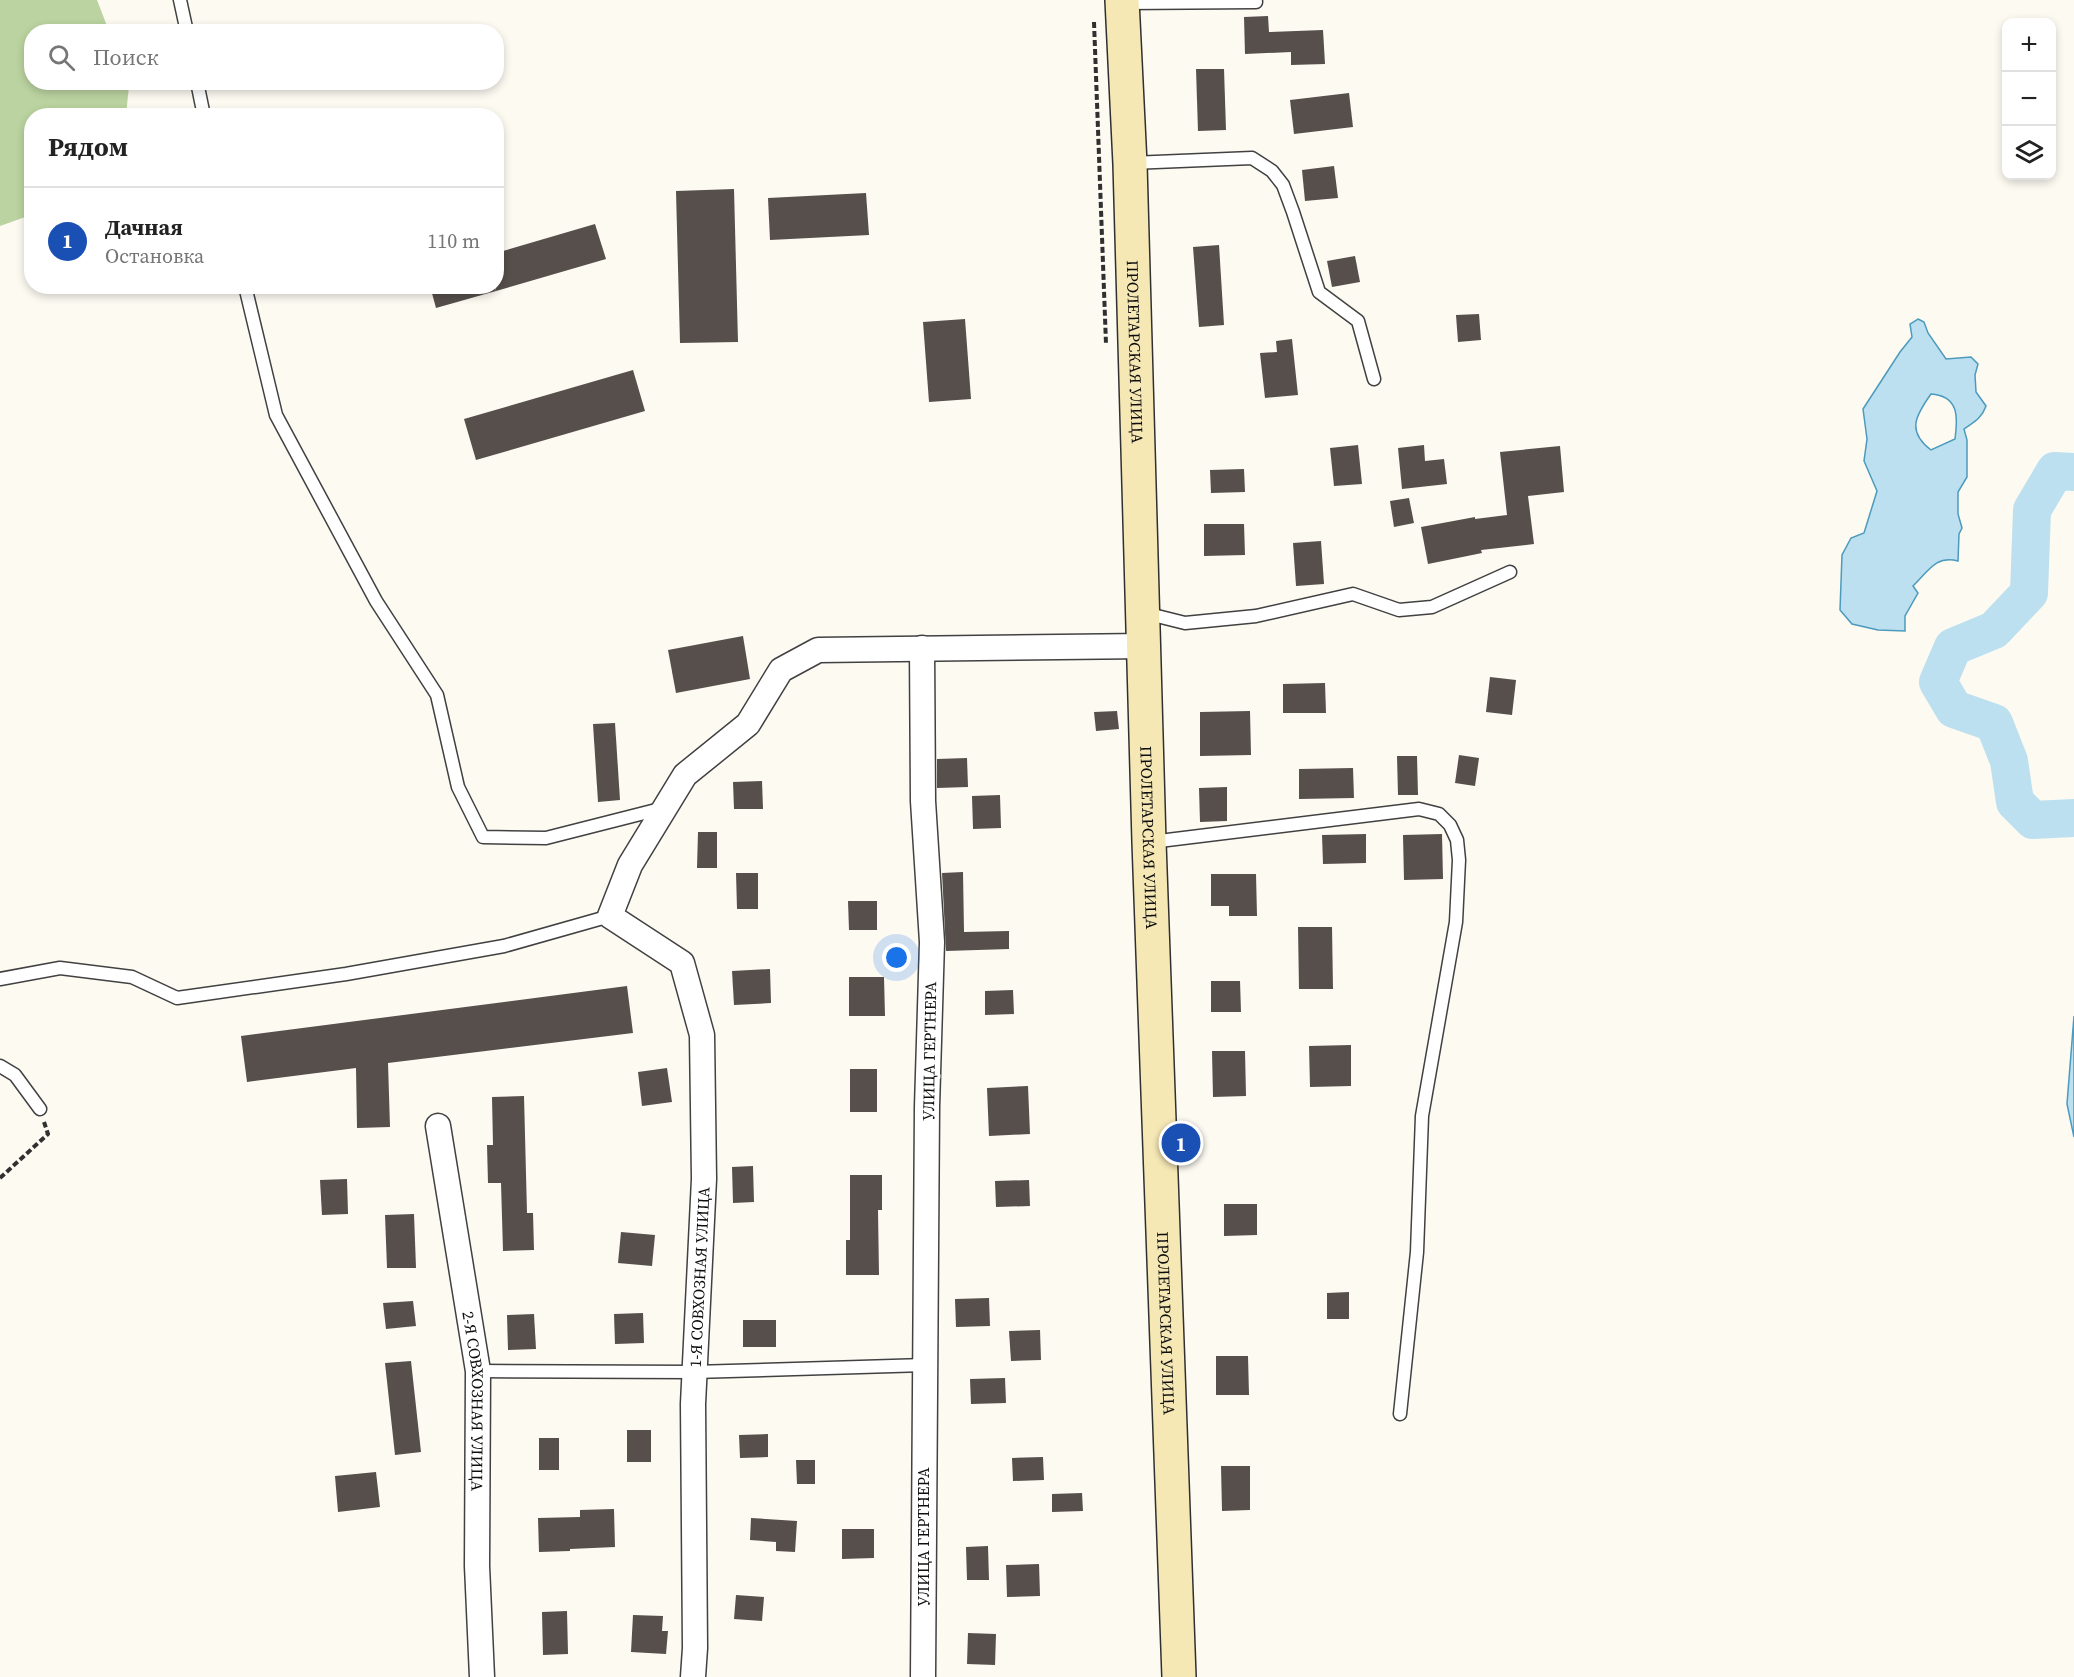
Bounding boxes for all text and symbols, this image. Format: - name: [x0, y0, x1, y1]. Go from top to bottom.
- map controls: [2002, 18, 2056, 180]
- button: +: [2002, 18, 2056, 72]
- search box: [24, 24, 504, 90]
- icon: search: [45, 41, 78, 74]
- text: Поиск: [93, 42, 159, 72]
- button: −: [2002, 72, 2056, 126]
- button: layers: [2002, 126, 2056, 180]
- text: Рядом: [48, 129, 128, 165]
- text: Дачная: [105, 212, 183, 242]
- text: 1: [62, 227, 73, 255]
- text: 110 m: [427, 227, 480, 255]
- text: Остановка: [105, 242, 204, 270]
- street label: ПРОЛЕТАРСКАЯ УЛИЦА: [1122, 260, 1149, 444]
- street label: ПРОЛЕТАРСКАЯ УЛИЦА: [1135, 746, 1163, 930]
- your location: [882, 943, 911, 972]
- street label: УЛИЦА ГЕРТНЕРА: [917, 981, 941, 1121]
- pin: 1: [1162, 1120, 1200, 1166]
- street label: 1-Я СОВХОЗНАЯ УЛИЦА: [684, 1186, 715, 1368]
- street label: ПРОЛЕТАРСКАЯ УЛИЦА: [1152, 1231, 1181, 1416]
- street label: 2-Я СОВХОЗНАЯ УЛИЦА: [457, 1309, 489, 1492]
- street label: УЛИЦА ГЕРТНЕРА: [912, 1467, 934, 1607]

